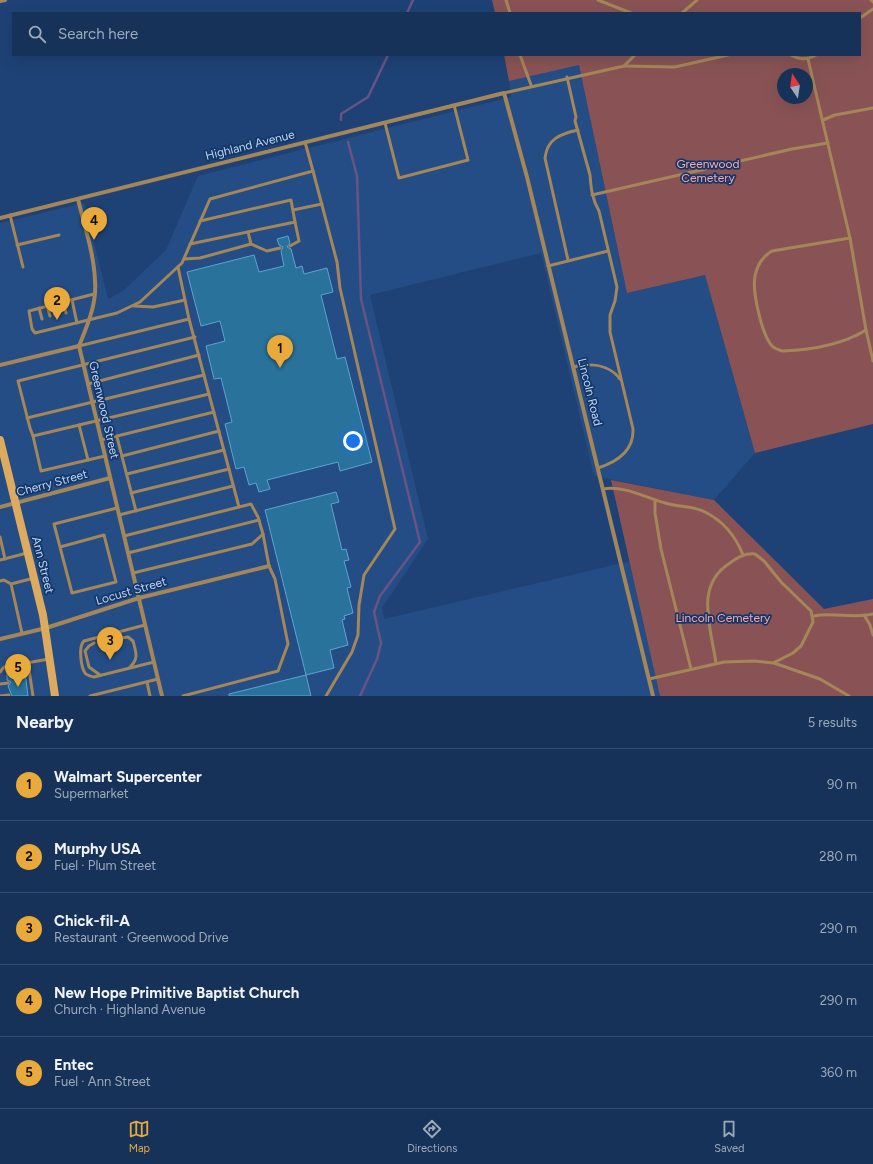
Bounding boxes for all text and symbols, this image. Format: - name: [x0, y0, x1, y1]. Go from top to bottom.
- search box: [12, 12, 861, 56]
- icon: search: [26, 23, 48, 45]
- text: Search here: [58, 25, 138, 43]
- north arrow: [777, 68, 813, 104]
- street label: Highland Avenue: [204, 127, 297, 163]
- park label: Greenwood Cemetery: [676, 157, 740, 185]
- pin: 4: [81, 207, 107, 240]
- pin: 2: [44, 287, 70, 320]
- pin: 1: [267, 335, 293, 368]
- street label: Lincoln Road: [575, 357, 605, 427]
- street label: Greenwood Street: [86, 360, 122, 461]
- your location: [343, 431, 363, 451]
- street label: Cherry Street: [15, 467, 89, 499]
- street label: Ann Street: [29, 535, 57, 595]
- street label: Locust Street: [94, 574, 168, 608]
- park label: Lincoln Cemetery: [676, 611, 771, 625]
- pin: 3: [97, 627, 123, 660]
- pin: 5: [5, 654, 31, 687]
- text: Nearby: [16, 712, 74, 732]
- text: 5 results: [808, 715, 857, 730]
- text: Walmart Supercenter: [54, 768, 202, 786]
- text: 1: [26, 777, 32, 792]
- text: 90 m: [827, 777, 857, 792]
- text: Supermarket: [54, 786, 129, 801]
- text: Murphy USA: [54, 840, 141, 858]
- text: 2: [25, 849, 33, 864]
- text: 280 m: [819, 849, 857, 864]
- text: Fuel · Plum Street: [54, 858, 156, 873]
- text: Chick-fil-A: [54, 912, 130, 930]
- text: 3: [25, 921, 33, 936]
- text: 290 m: [820, 921, 857, 936]
- text: Restaurant · Greenwood Drive: [54, 930, 229, 945]
- text: New Hope Primitive Baptist Church: [54, 984, 299, 1002]
- text: 4: [25, 993, 33, 1008]
- text: 290 m: [820, 993, 857, 1008]
- text: Church · Highland Avenue: [54, 1002, 206, 1017]
- text: Entec: [54, 1056, 94, 1074]
- text: 5: [25, 1065, 33, 1080]
- text: 360 m: [820, 1065, 857, 1080]
- text: Fuel · Ann Street: [54, 1074, 151, 1089]
- tab: Map: [128, 1118, 150, 1155]
- tab: Directions: [407, 1118, 457, 1155]
- tab: Saved: [714, 1118, 745, 1155]

